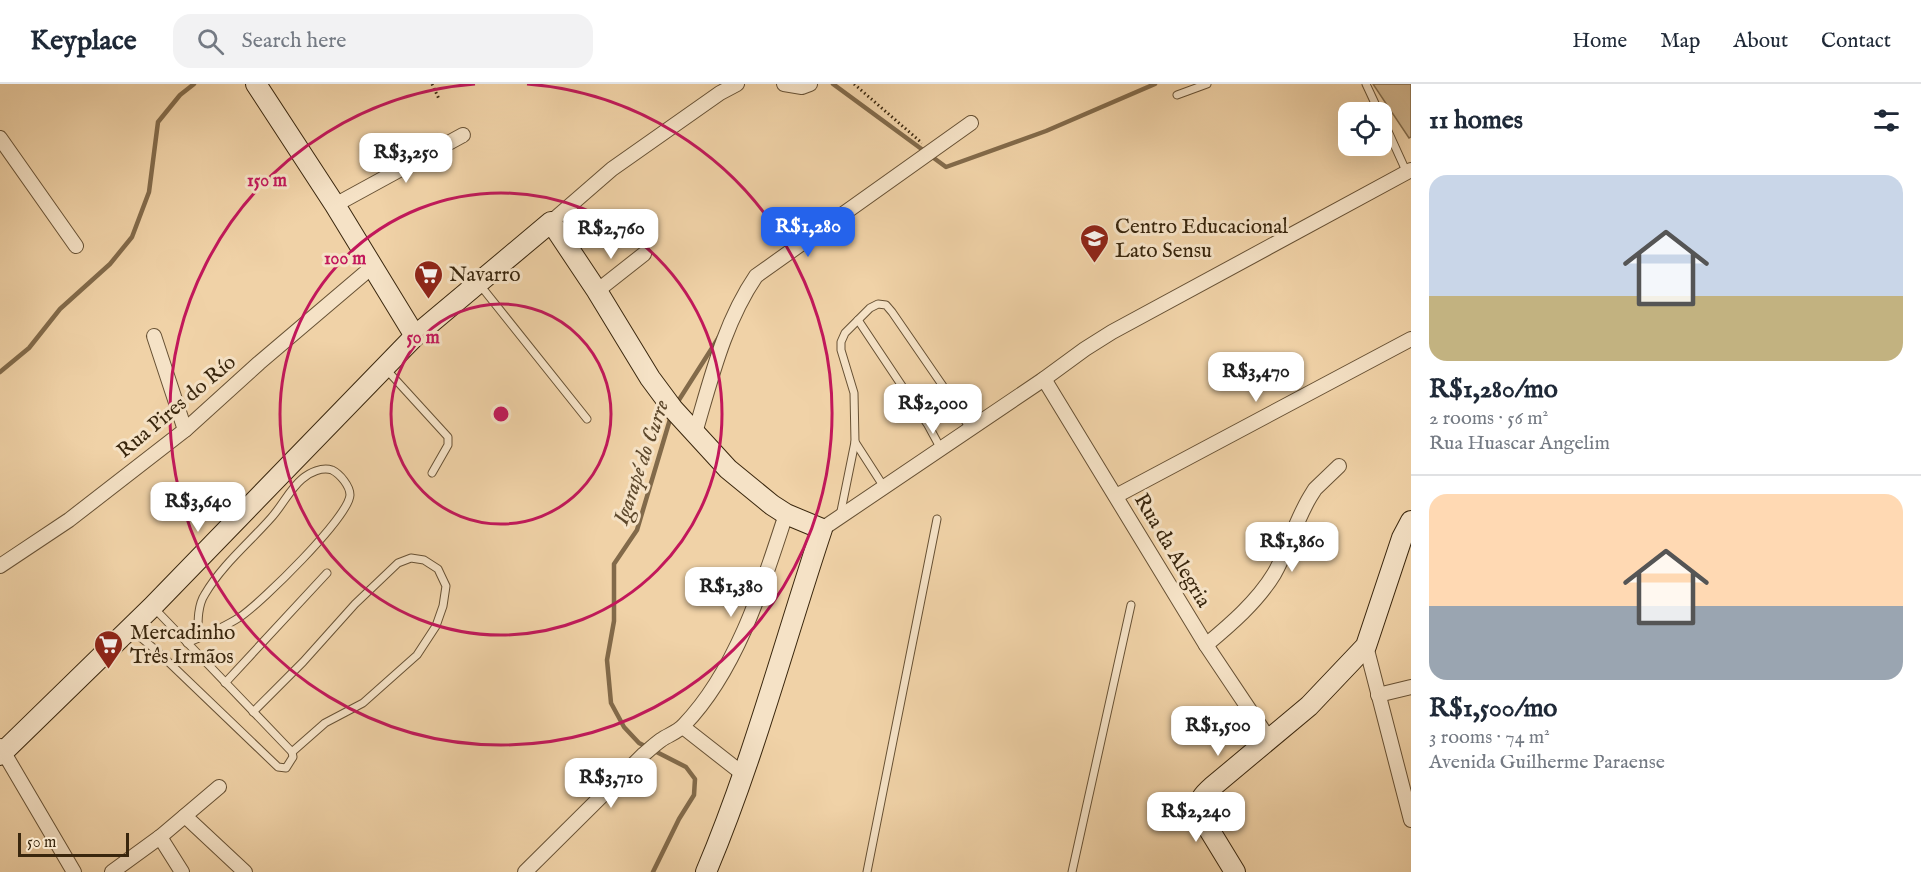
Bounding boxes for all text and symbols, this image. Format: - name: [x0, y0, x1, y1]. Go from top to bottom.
- search box: [173, 14, 593, 68]
- text: Keyplace: [30, 24, 137, 59]
- icon: search: [194, 25, 227, 58]
- text: Search here: [242, 27, 346, 55]
- text: Home: [1572, 28, 1627, 55]
- text: Map: [1660, 28, 1700, 55]
- text: About: [1733, 28, 1788, 55]
- text: Contact: [1821, 28, 1891, 55]
- map controls: [1338, 102, 1392, 156]
- button: locate: [1338, 102, 1392, 156]
- text: 11 homes: [1429, 104, 1523, 137]
- icon: filters: [1870, 104, 1903, 137]
- pin: R$3,250: [351, 133, 461, 184]
- text: R$3,250: [373, 140, 439, 165]
- text: 150 m: [247, 170, 287, 193]
- pin: R$1,280: [753, 207, 863, 258]
- pin: R$2,760: [556, 209, 666, 260]
- text: R$1,280: [775, 214, 841, 239]
- place label: Centro Educacional Lato Sensu: [1115, 214, 1288, 265]
- icon: home: [1612, 214, 1720, 322]
- text: R$2,760: [577, 216, 645, 241]
- school or university icon: Centro Educacional Lato Sensu: [1078, 222, 1110, 264]
- text: 100 m: [324, 248, 366, 271]
- supermarket icon: Navarro: [412, 258, 444, 300]
- place label: Navarro: [449, 262, 521, 289]
- text: 50 m: [406, 327, 440, 350]
- street label: Rua Pires do Río: [112, 349, 242, 465]
- pin: R$3,470: [1201, 352, 1311, 403]
- text: R$3,470: [1222, 359, 1290, 384]
- text: R$1,280/mo: [1429, 373, 1558, 406]
- pin: R$2,000: [878, 384, 988, 435]
- text: R$2,000: [898, 391, 968, 416]
- water label: Igarapé do Curre: [607, 396, 677, 530]
- centre of rings: [491, 404, 511, 424]
- text: 2 rooms · 56 m²: [1429, 406, 1548, 431]
- text: Rua Huascar Angelim: [1429, 431, 1610, 456]
- pin: R$3,640: [143, 482, 253, 533]
- text: R$3,640: [164, 489, 232, 514]
- street label: Rua da Alegria: [1127, 489, 1217, 614]
- pin: R$1,860: [1237, 522, 1347, 573]
- text: R$1,860: [1259, 529, 1325, 554]
- icon: home: [1612, 533, 1720, 641]
- pin: R$1,380: [676, 567, 786, 618]
- text: R$1,380: [699, 574, 763, 599]
- place label: Mercadinho Três Irmãos: [130, 620, 235, 671]
- supermarket icon: Mercadinho Três Irmãos: [93, 628, 125, 670]
- text: R$1,500/mo: [1429, 692, 1557, 725]
- pin: R$1,500: [1163, 706, 1273, 757]
- text: R$1,500: [1185, 713, 1251, 738]
- text: 3 rooms · 74 m²: [1429, 725, 1550, 750]
- text: Avenida Guilherme Paraense: [1429, 750, 1665, 775]
- pin: R$3,710: [556, 758, 666, 809]
- text: R$3,710: [579, 765, 643, 790]
- pin: R$2,240: [1141, 792, 1251, 843]
- text: R$2,240: [1161, 799, 1231, 824]
- scale bar: [18, 830, 129, 858]
- text: 50 m: [27, 833, 56, 853]

